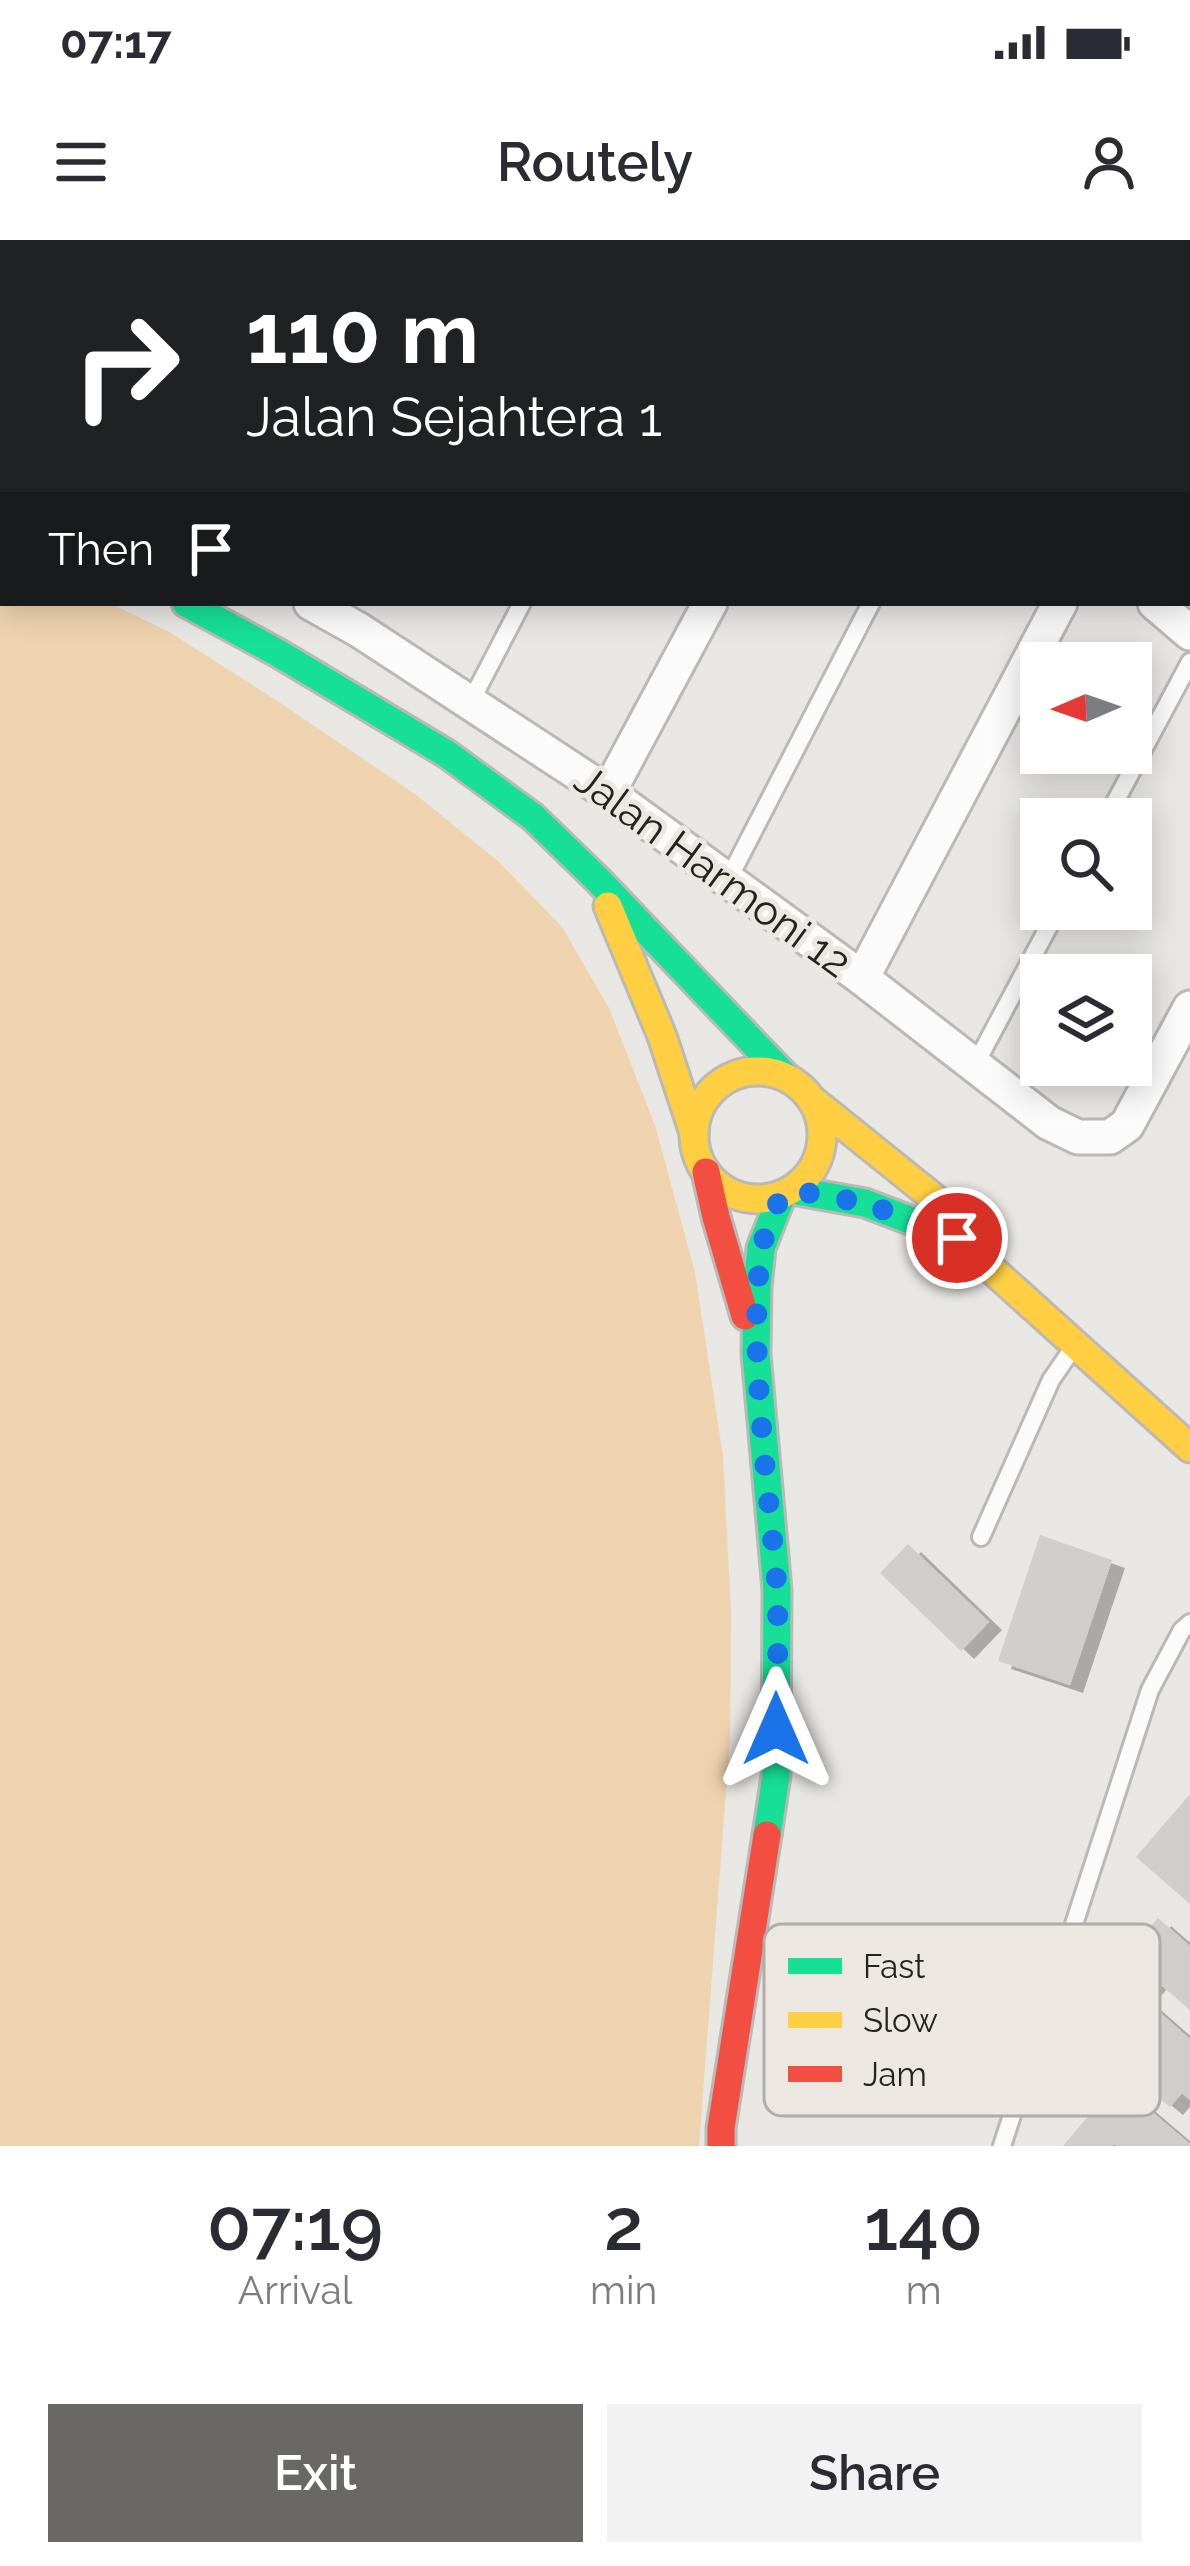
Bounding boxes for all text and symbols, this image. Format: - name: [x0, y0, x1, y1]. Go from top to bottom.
- text: 07:17: [60, 16, 171, 69]
- icon: menu: [48, 129, 114, 195]
- icon: person: [1076, 129, 1142, 195]
- text: Routely: [497, 130, 693, 194]
- text: 110 m: [246, 284, 479, 383]
- icon: right: [48, 288, 204, 444]
- text: Jalan Sejahtera 1: [246, 385, 662, 449]
- icon: arrive: [178, 516, 244, 582]
- text: Then: [48, 523, 154, 576]
- north arrow: [1020, 642, 1152, 774]
- map controls: [1020, 642, 1152, 1086]
- street label: Jalan Harmoni 12: [566, 755, 860, 987]
- button: search: [1020, 798, 1152, 930]
- button: layers: [1020, 954, 1152, 1086]
- pin: [906, 1187, 1008, 1289]
- icon: arrive: [924, 1205, 990, 1271]
- position arrow: [713, 1666, 839, 1792]
- legend: [764, 1924, 1160, 2116]
- text: Fast: [863, 1947, 925, 1986]
- text: Slow: [863, 2001, 938, 2040]
- text: Jam: [863, 2055, 927, 2094]
- text: 07:19: [207, 2182, 383, 2267]
- text: 2: [604, 2182, 643, 2267]
- text: 140: [864, 2182, 983, 2267]
- text: Arrival: [238, 2267, 352, 2313]
- text: min: [590, 2267, 657, 2313]
- text: m: [906, 2267, 942, 2313]
- button: Exit: [48, 2404, 583, 2542]
- button: Share: [607, 2404, 1142, 2542]

